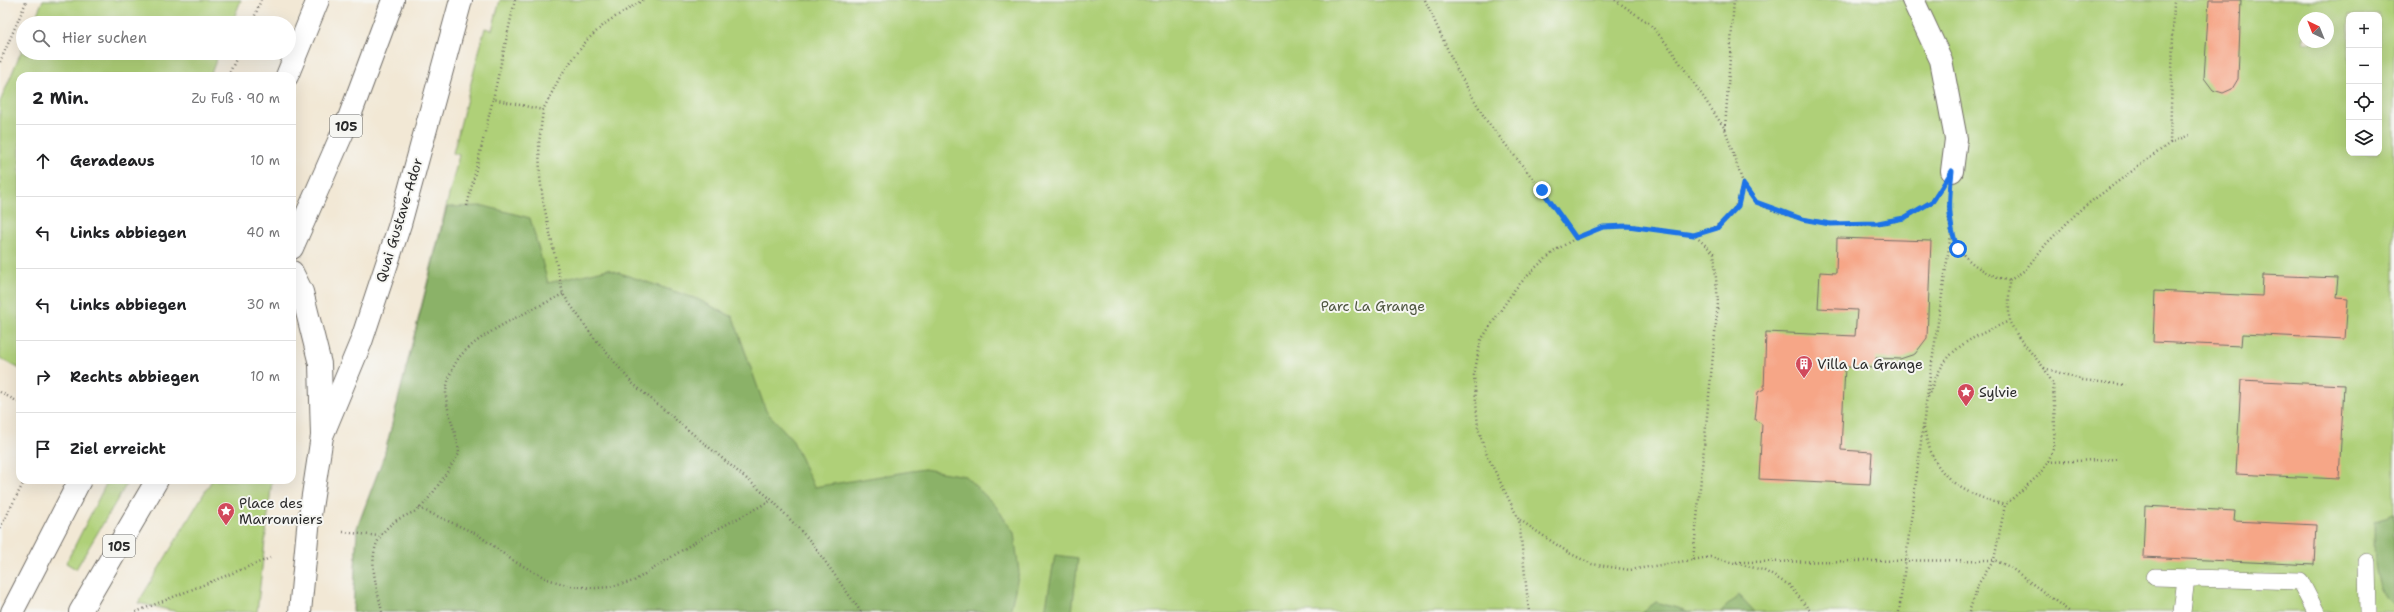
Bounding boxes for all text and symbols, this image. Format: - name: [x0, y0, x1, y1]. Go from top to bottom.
- north arrow: [2298, 12, 2334, 48]
- map controls: [2346, 12, 2382, 156]
- button: +: [2346, 12, 2382, 48]
- search box: [16, 16, 296, 60]
- icon: search: [30, 27, 52, 49]
- text: Hier suchen: [62, 28, 147, 48]
- button: −: [2346, 48, 2382, 84]
- button: locate: [2346, 84, 2382, 120]
- text: 2 Min.: [32, 87, 89, 109]
- text: Zu Fuß · 90 m: [191, 90, 280, 107]
- road number: 105: [330, 115, 362, 137]
- button: layers: [2346, 120, 2382, 156]
- icon: ahead: [32, 150, 54, 172]
- text: Geradeaus: [70, 151, 155, 171]
- text: 10 m: [250, 152, 280, 169]
- street label: Quai Gustave-Ador: [372, 155, 427, 284]
- route end: [1533, 181, 1551, 199]
- icon: left: [32, 222, 54, 244]
- text: Links abbiegen: [70, 223, 186, 243]
- text: 40 m: [246, 224, 280, 241]
- route start: [1949, 240, 1967, 258]
- icon: left: [32, 294, 54, 316]
- text: Links abbiegen: [70, 295, 186, 315]
- text: 30 m: [246, 296, 280, 313]
- park label: Parc La Grange: [1321, 297, 1425, 315]
- building icon: Villa La Grange: [1794, 354, 1814, 379]
- place label: Villa La Grange: [1817, 355, 1923, 373]
- icon: right: [32, 366, 54, 388]
- text: Rechts abbiegen: [70, 367, 199, 387]
- text: 10 m: [250, 368, 280, 385]
- place icon: Sylvie: [1956, 382, 1976, 407]
- place label: Sylvie: [1979, 383, 2018, 401]
- icon: arrive: [32, 438, 54, 460]
- text: Ziel erreicht: [70, 439, 166, 459]
- place label: Place des Marronniers: [239, 494, 323, 528]
- place icon: Place des Marronniers: [216, 501, 236, 526]
- road number: 105: [103, 535, 135, 557]

